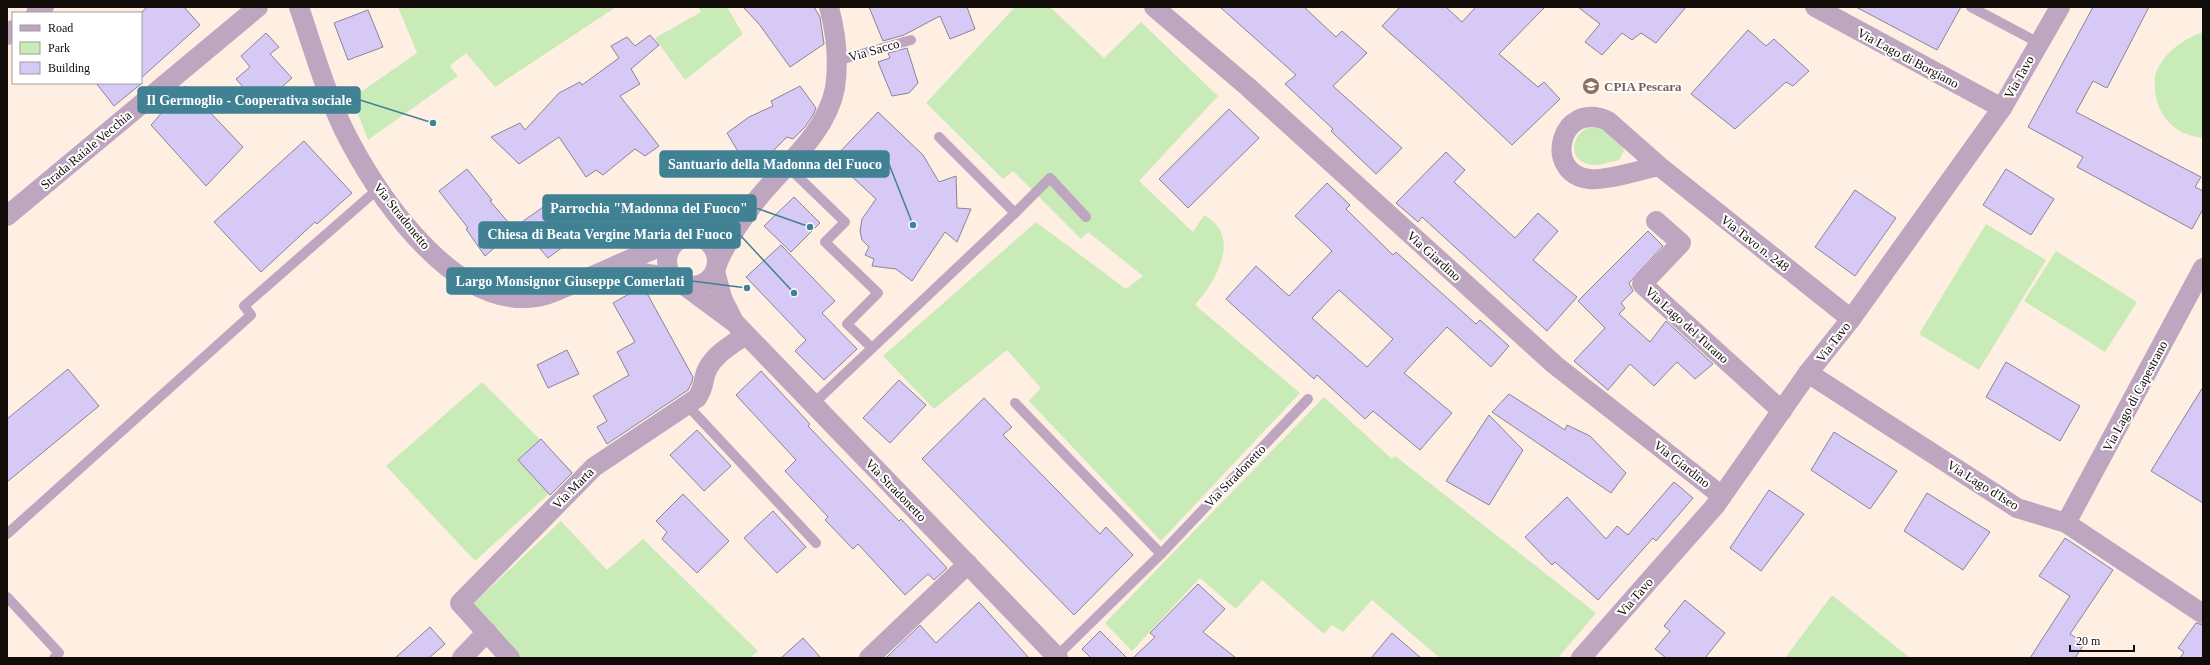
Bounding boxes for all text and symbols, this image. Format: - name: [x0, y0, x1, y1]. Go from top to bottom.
- legend: [12, 12, 142, 84]
- text: Road: [48, 21, 73, 35]
- street label: Via Lago di Borgiano: [1855, 25, 1961, 91]
- street label: Via Sacco: [847, 36, 901, 64]
- text: Park: [48, 41, 70, 55]
- street label: Via Tavo: [2001, 53, 2037, 101]
- text: Building: [48, 61, 90, 75]
- school or university icon: CPIA Pescara: [1581, 76, 1601, 96]
- place label: CPIA Pescara: [1604, 79, 1682, 94]
- callout: Il Germoglio - Cooperativa sociale: [138, 87, 360, 113]
- text: Il Germoglio - Cooperativa sociale: [146, 93, 352, 108]
- street label: Strada Raiale Vecchia: [38, 108, 135, 192]
- callout: Santuario della Madonna del Fuoco: [660, 151, 889, 177]
- text: Santuario della Madonna del Fuoco: [668, 157, 882, 172]
- street label: Via Stradonetto: [371, 180, 433, 252]
- callout: Parrochia "Madonna del Fuoco": [543, 195, 756, 221]
- text: Parrochia "Madonna del Fuoco": [550, 201, 748, 216]
- street label: Via Tavo n. 248: [1718, 212, 1792, 274]
- callout: Chiesa di Beata Vergine Maria del Fuoco: [479, 222, 740, 248]
- text: Chiesa di Beata Vergine Maria del Fuoco: [488, 227, 733, 242]
- street label: Via Giardino: [1404, 228, 1464, 284]
- callout: Largo Monsignor Giuseppe Comerlati: [447, 268, 692, 294]
- text: Largo Monsignor Giuseppe Comerlati: [456, 274, 685, 289]
- street label: Via Lago del Turano: [1642, 284, 1732, 366]
- street label: Via Tavo: [1813, 319, 1853, 365]
- street label: Via Lago di Capestrano: [2099, 338, 2171, 454]
- street label: Via Giardino: [1651, 437, 1713, 491]
- street label: Via Stradonetto: [1201, 442, 1269, 510]
- street label: Via Stradonetto: [862, 456, 930, 524]
- street label: Via Lago d'Iseo: [1944, 457, 2022, 513]
- street label: Via Marta: [549, 464, 597, 512]
- street label: Via Tavo: [1614, 574, 1656, 620]
- scale bar: [2070, 627, 2134, 653]
- text: 20 m: [2076, 634, 2101, 648]

